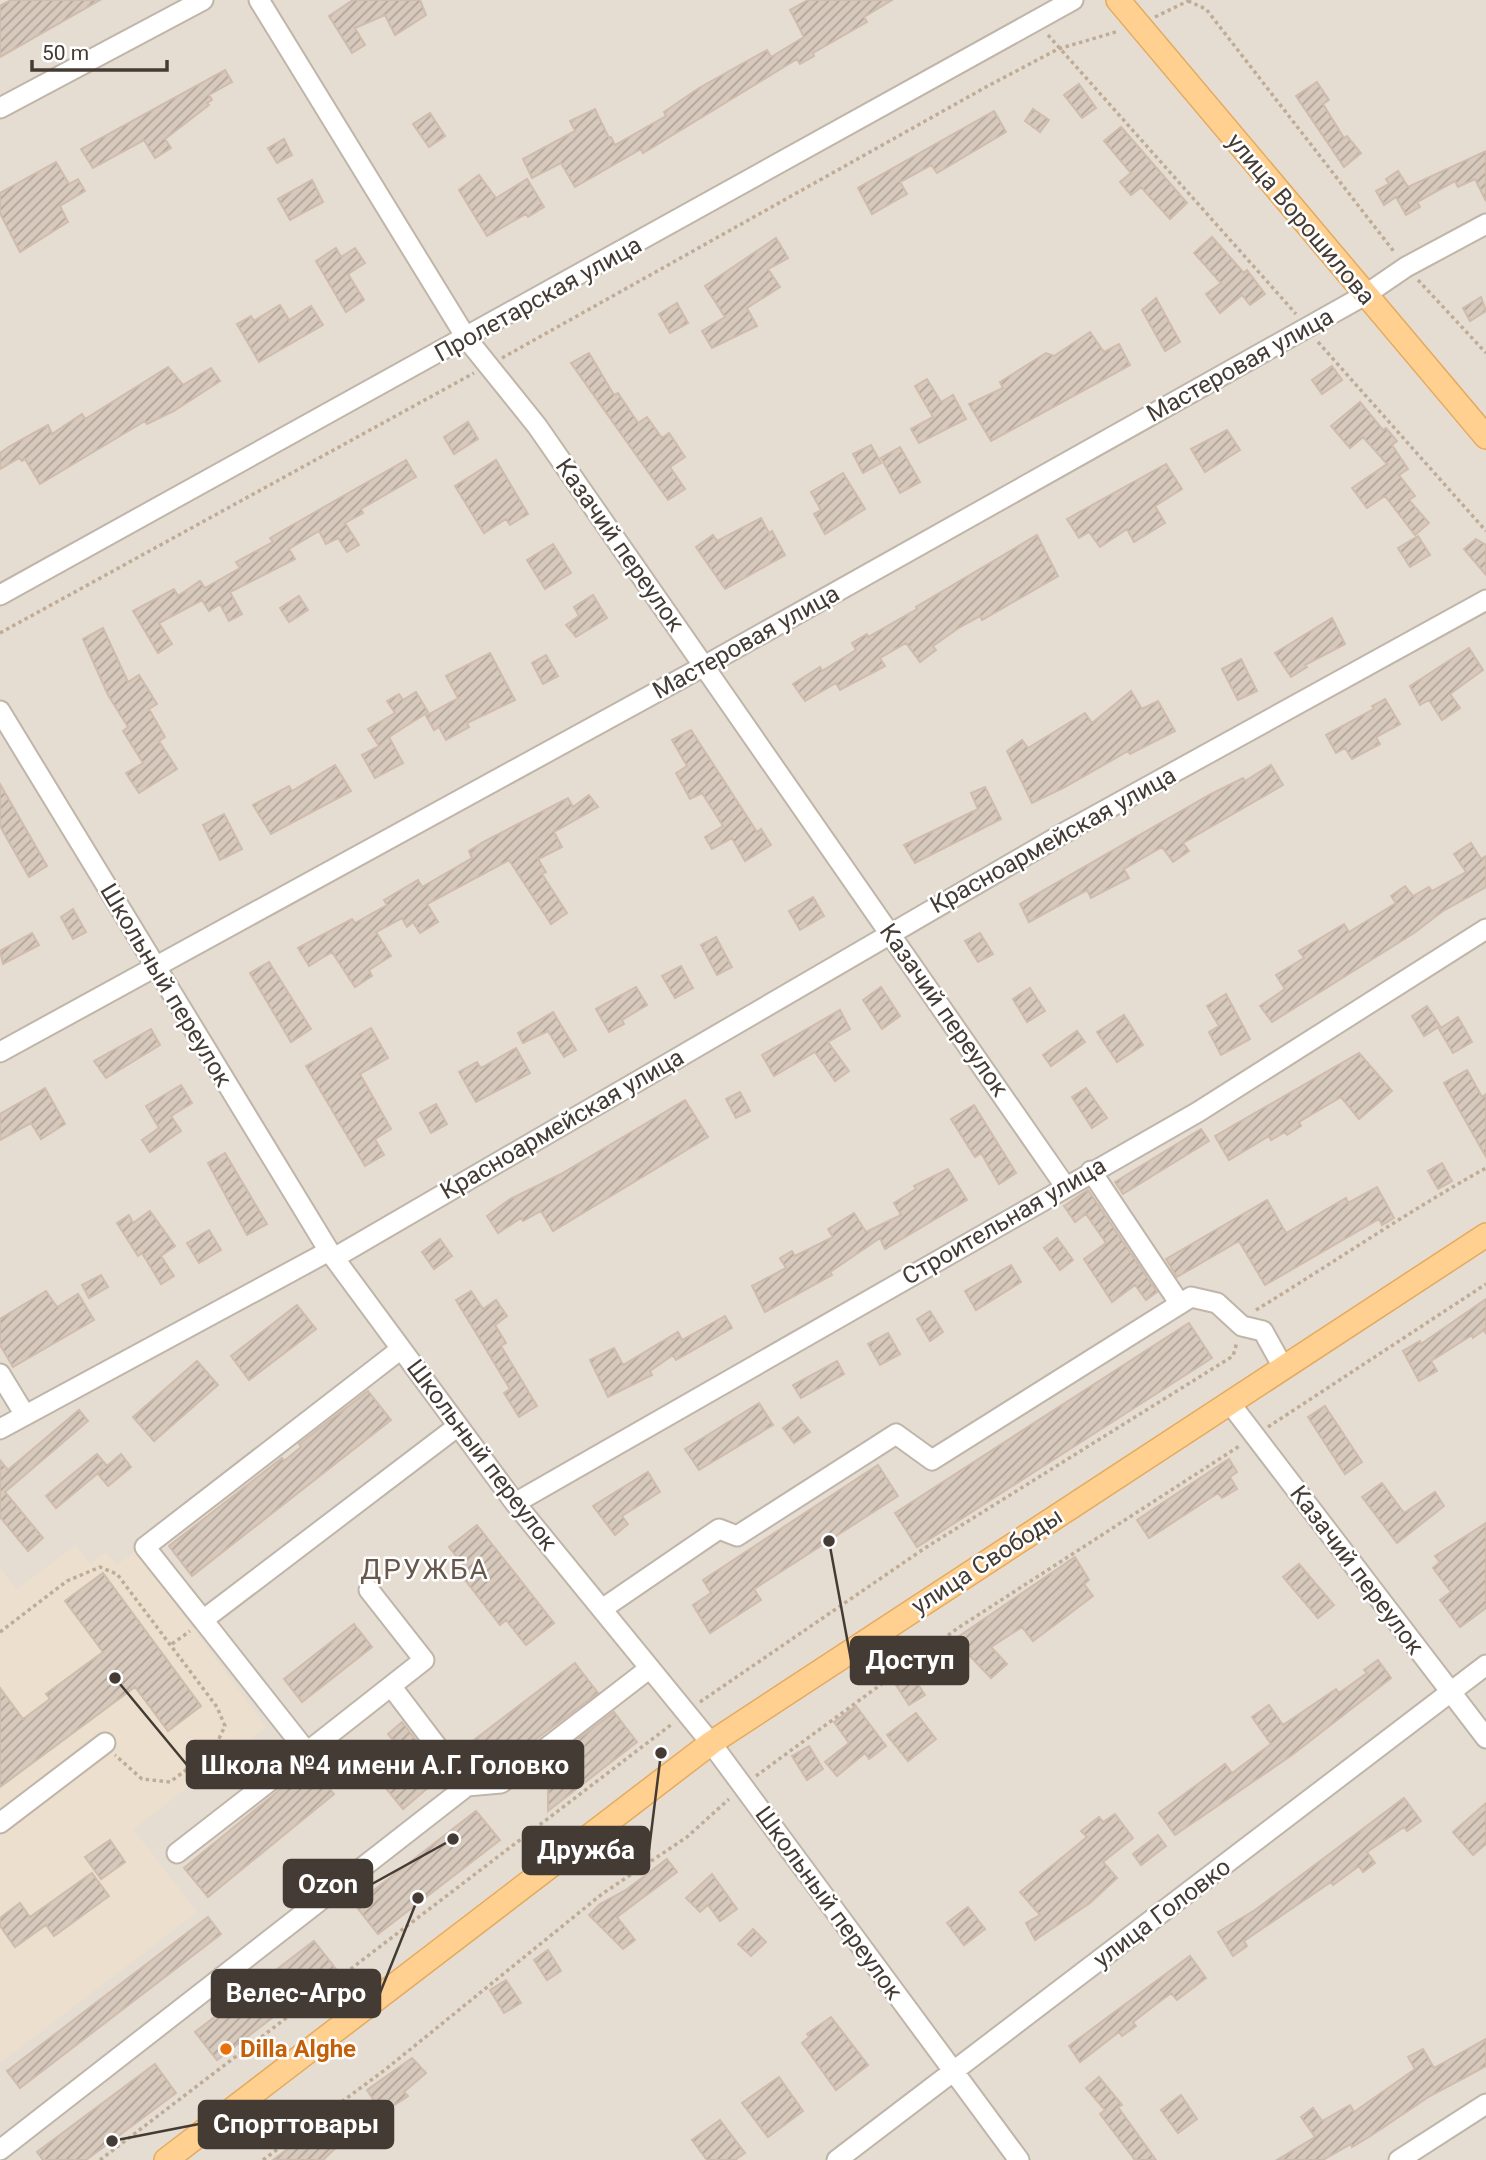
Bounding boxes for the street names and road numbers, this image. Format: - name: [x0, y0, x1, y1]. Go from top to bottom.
- street label: улица Ворошилова: [1221, 128, 1381, 310]
- street label: Пролетарская улица: [430, 231, 646, 367]
- street label: Мастеровая улица: [1142, 302, 1338, 428]
- street label: Казачий переулок: [550, 453, 690, 637]
- street label: Мастеровая улица: [648, 579, 844, 705]
- street label: Красноармейская улица: [925, 761, 1181, 919]
- street label: Школьный переулок: [94, 878, 238, 1092]
- street label: Казачий переулок: [874, 918, 1014, 1102]
- street label: Красноармейская улица: [435, 1043, 689, 1205]
- street label: Строительная улица: [897, 1151, 1111, 1291]
- street label: Школьный переулок: [401, 1354, 563, 1556]
- street label: Казачий переулок: [1284, 1480, 1430, 1660]
- street label: улица Свободы: [906, 1502, 1068, 1620]
- street label: Школьный переулок: [749, 1801, 909, 2005]
- street label: улица Головко: [1088, 1852, 1236, 1974]

